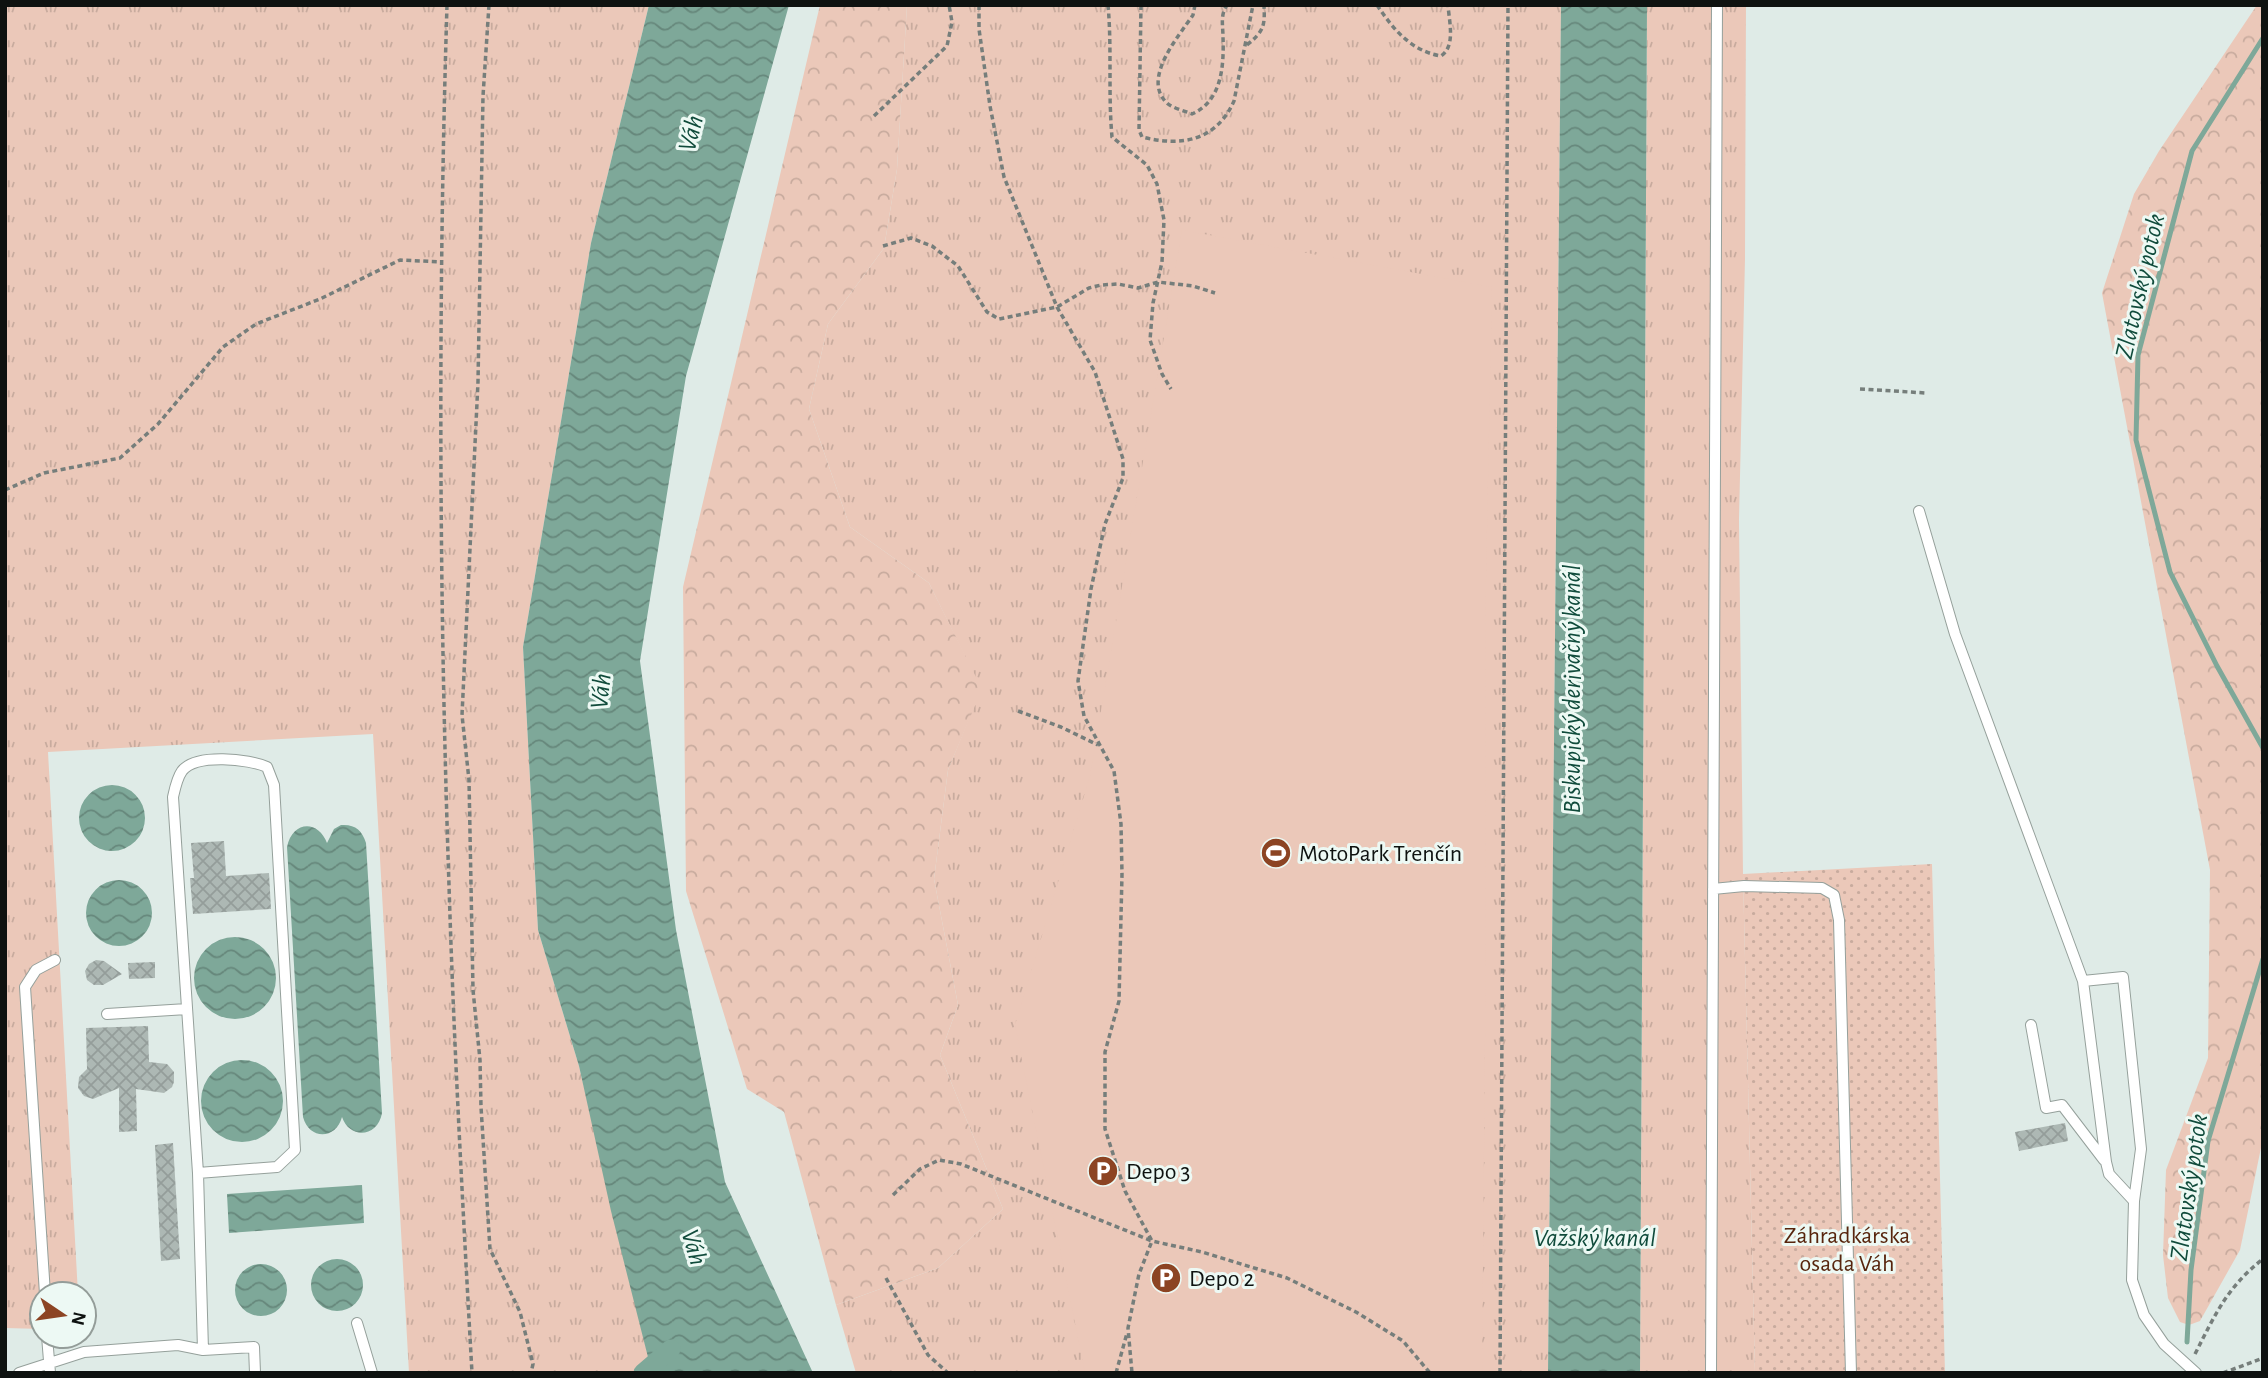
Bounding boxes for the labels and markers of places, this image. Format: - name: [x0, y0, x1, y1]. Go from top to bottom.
- sports icon: MotoPark Trenčín: [1259, 836, 1293, 870]
- place label: MotoPark Trenčín: [1299, 842, 1462, 866]
- parking icon: Depo 3: [1086, 1154, 1120, 1188]
- place label: Depo 3: [1126, 1160, 1190, 1184]
- parking icon: Depo 2: [1149, 1261, 1183, 1295]
- place label: Depo 2: [1189, 1267, 1255, 1291]

